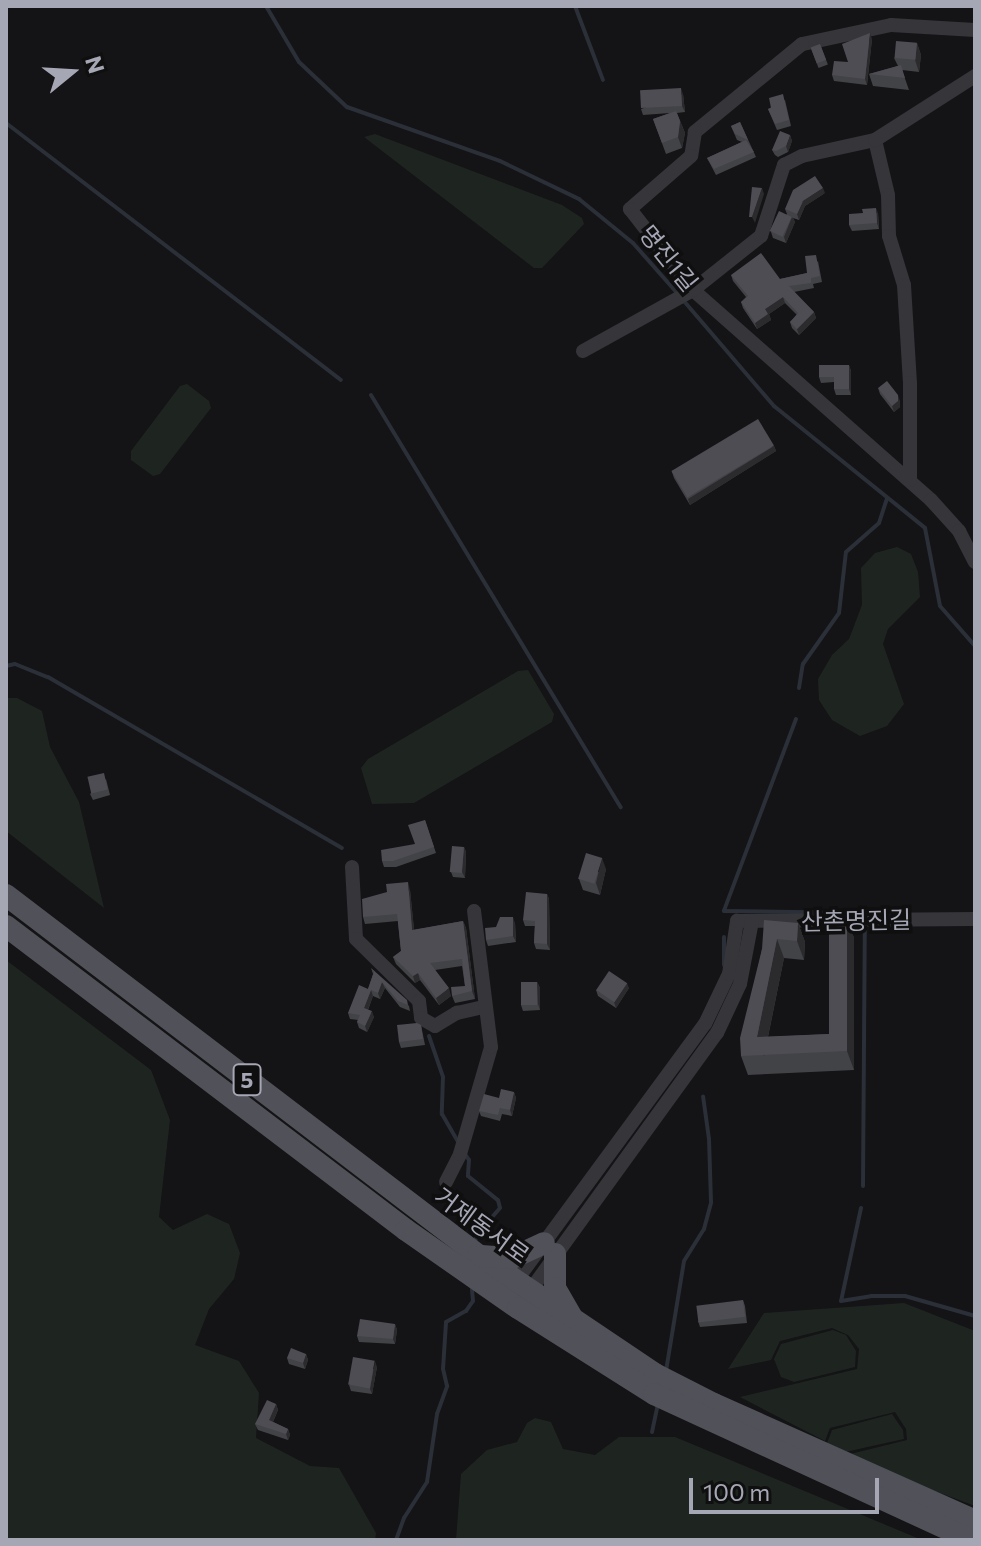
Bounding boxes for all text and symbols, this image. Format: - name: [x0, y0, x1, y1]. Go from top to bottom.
- north arrow: [32, 32, 112, 112]
- text: N: [80, 52, 111, 76]
- street label: 명진1길: [634, 219, 704, 297]
- street label: 산촌명진길: [801, 905, 911, 935]
- road number: 5: [231, 1062, 263, 1098]
- street label: 거제동서로: [429, 1181, 535, 1269]
- scale bar: [693, 1462, 883, 1512]
- text: 100 m: [703, 1477, 770, 1506]

